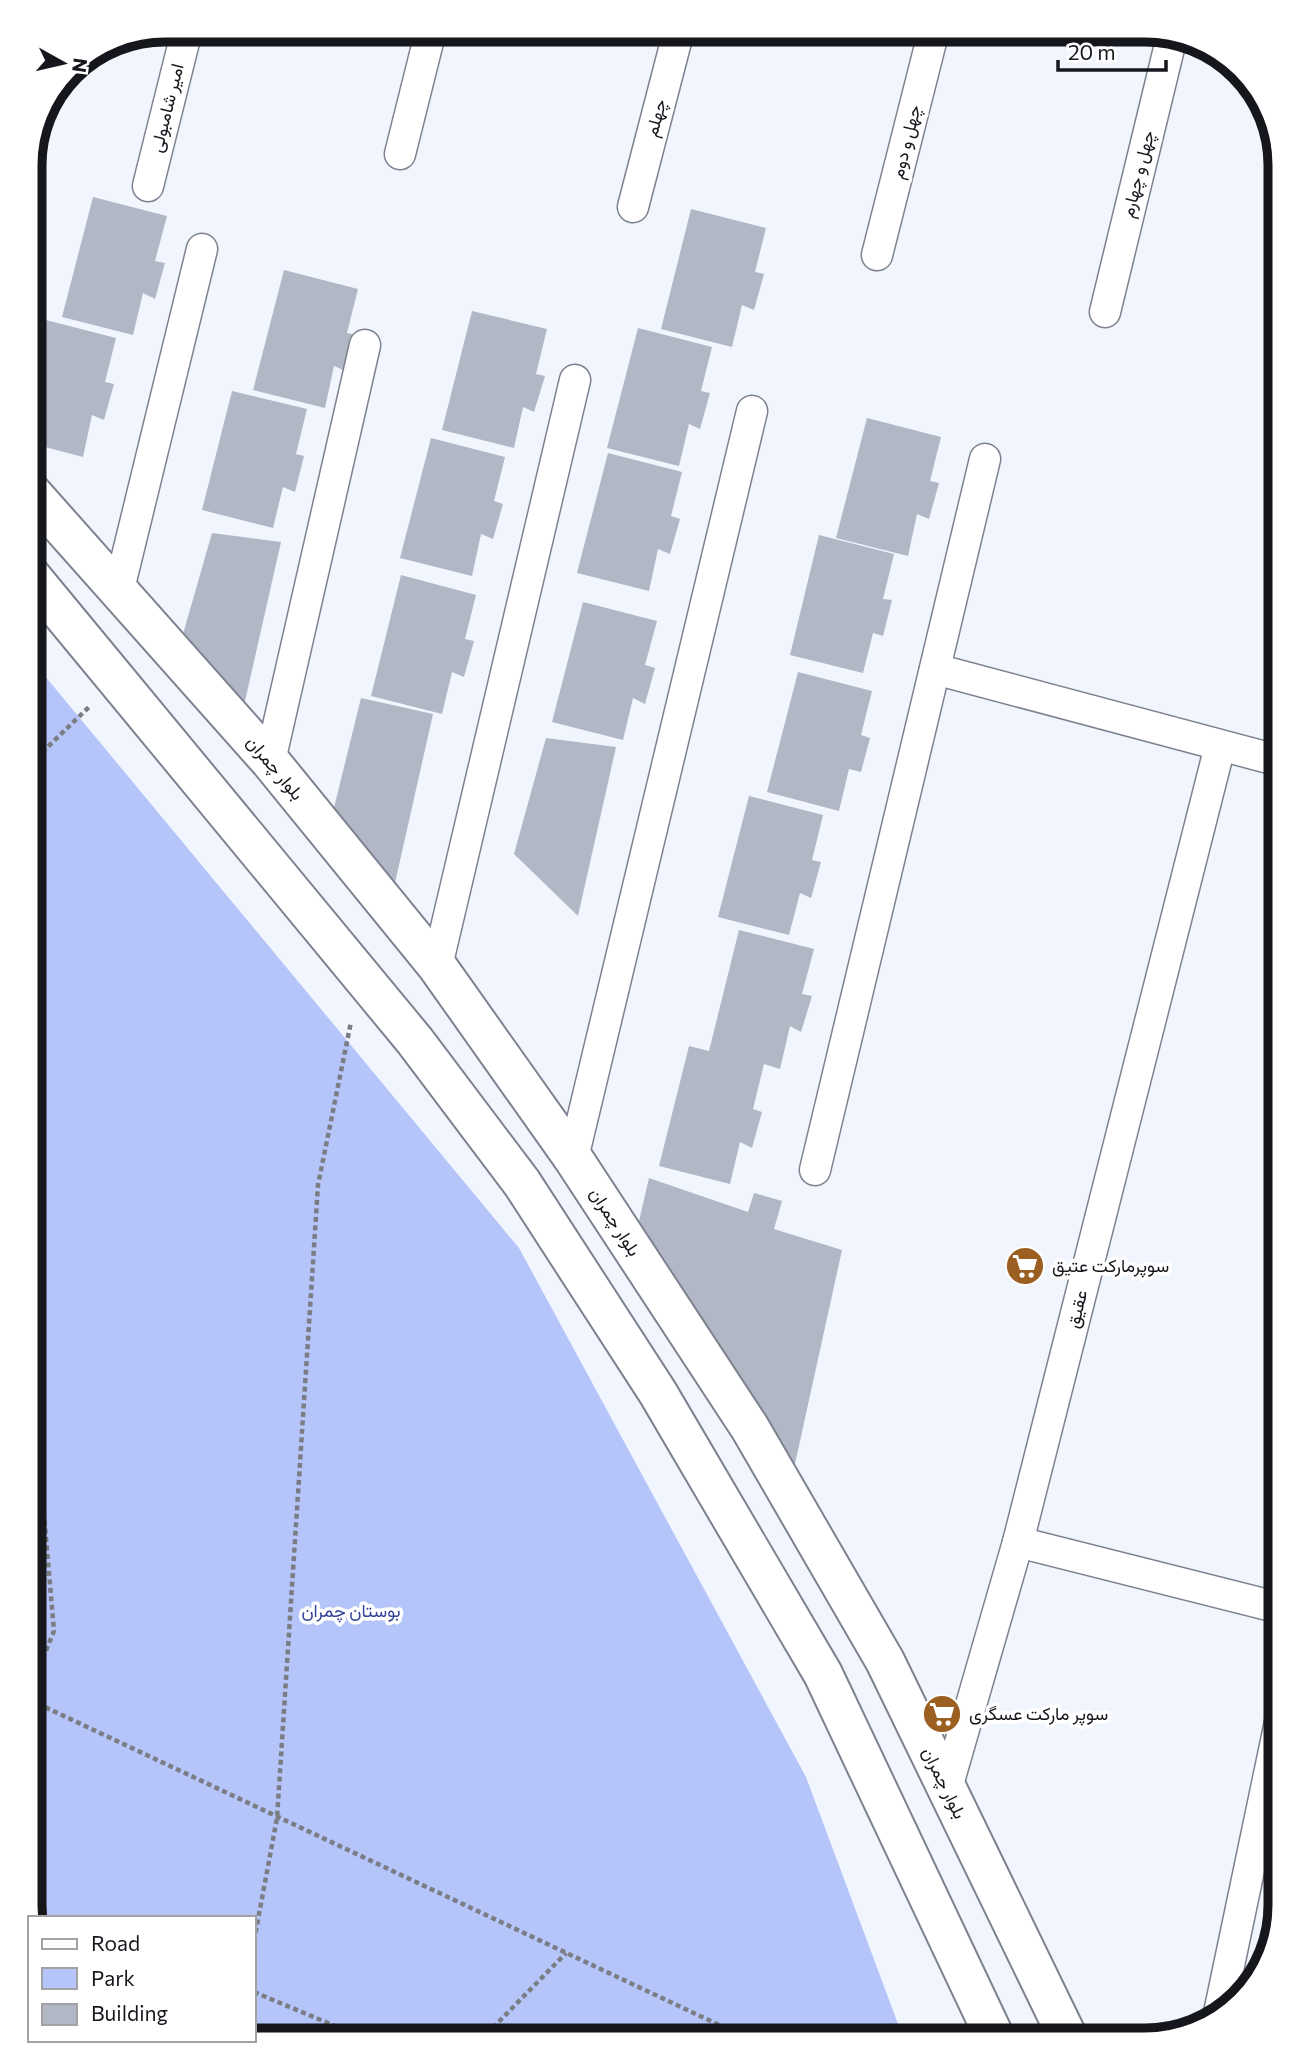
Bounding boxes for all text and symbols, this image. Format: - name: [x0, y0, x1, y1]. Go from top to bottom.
- north arrow: [28, 28, 98, 98]
- scale bar: [1058, 28, 1166, 72]
- text: 20 m: [1068, 39, 1116, 64]
- text: N: [68, 57, 93, 74]
- street label: امیر شامبولی: [144, 61, 189, 155]
- street label: چهلم: [639, 96, 673, 140]
- street label: چهل و دوم: [885, 103, 927, 181]
- street label: چهل و چهارم: [1116, 128, 1160, 220]
- street label: بلوار چمران: [241, 731, 309, 805]
- street label: بلوار چمران: [584, 1183, 646, 1261]
- supermarket icon: سوپرمارکت عتیق: [1004, 1245, 1046, 1287]
- place label: سوپرمارکت عتیق: [1052, 1254, 1169, 1278]
- street label: عقیق: [1061, 1287, 1092, 1330]
- park label: بوستان چمران: [301, 1599, 401, 1623]
- supermarket icon: سوپر مارکت عسگری: [921, 1693, 963, 1735]
- place label: سوپر مارکت عسگری: [969, 1702, 1108, 1726]
- street label: بلوار چمران: [916, 1743, 972, 1823]
- legend: [28, 1916, 256, 2042]
- text: Road: [91, 1930, 140, 1955]
- text: Park: [91, 1965, 135, 1990]
- text: Building: [91, 2000, 168, 2025]

